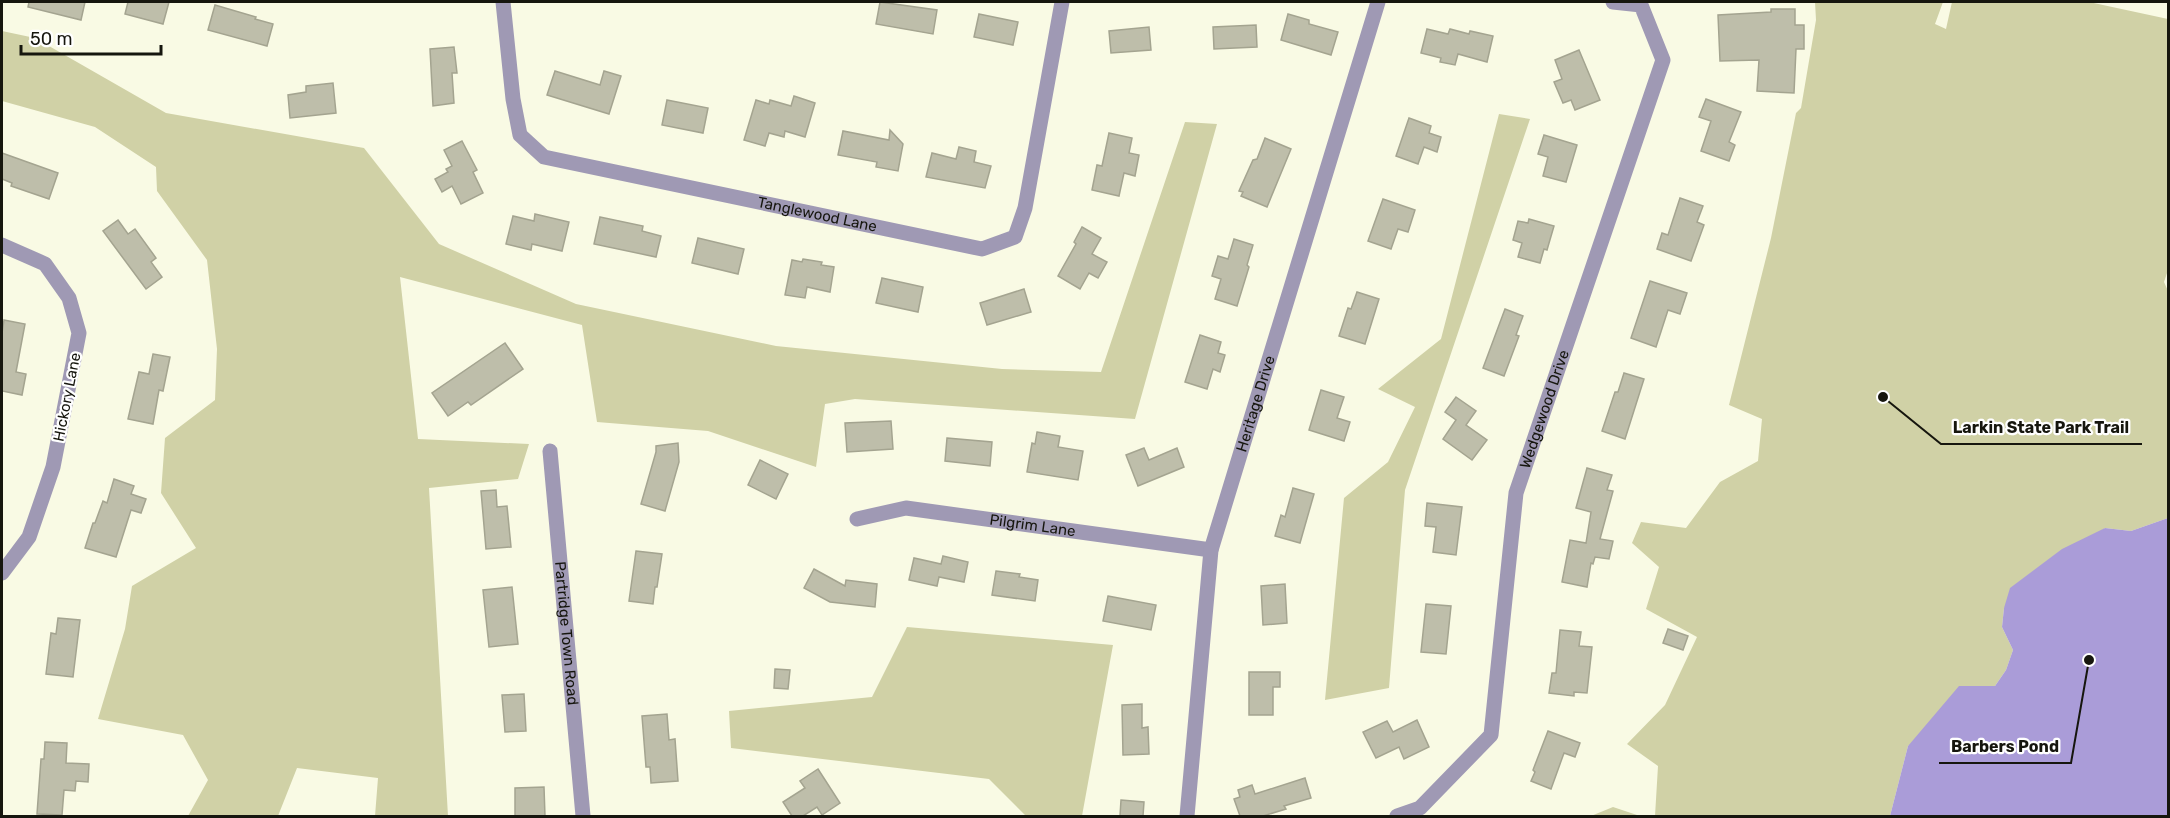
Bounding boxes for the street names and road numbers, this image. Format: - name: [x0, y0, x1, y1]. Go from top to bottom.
- street label: Tanglewood Lane: [756, 193, 879, 236]
- street label: Wedgewood Drive: [1516, 348, 1573, 471]
- street label: Hickory Lane: [50, 351, 84, 443]
- street label: Heritage Drive: [1232, 353, 1279, 454]
- street label: Pilgrim Lane: [989, 511, 1077, 540]
- street label: Partridge Town Road: [551, 561, 582, 706]

